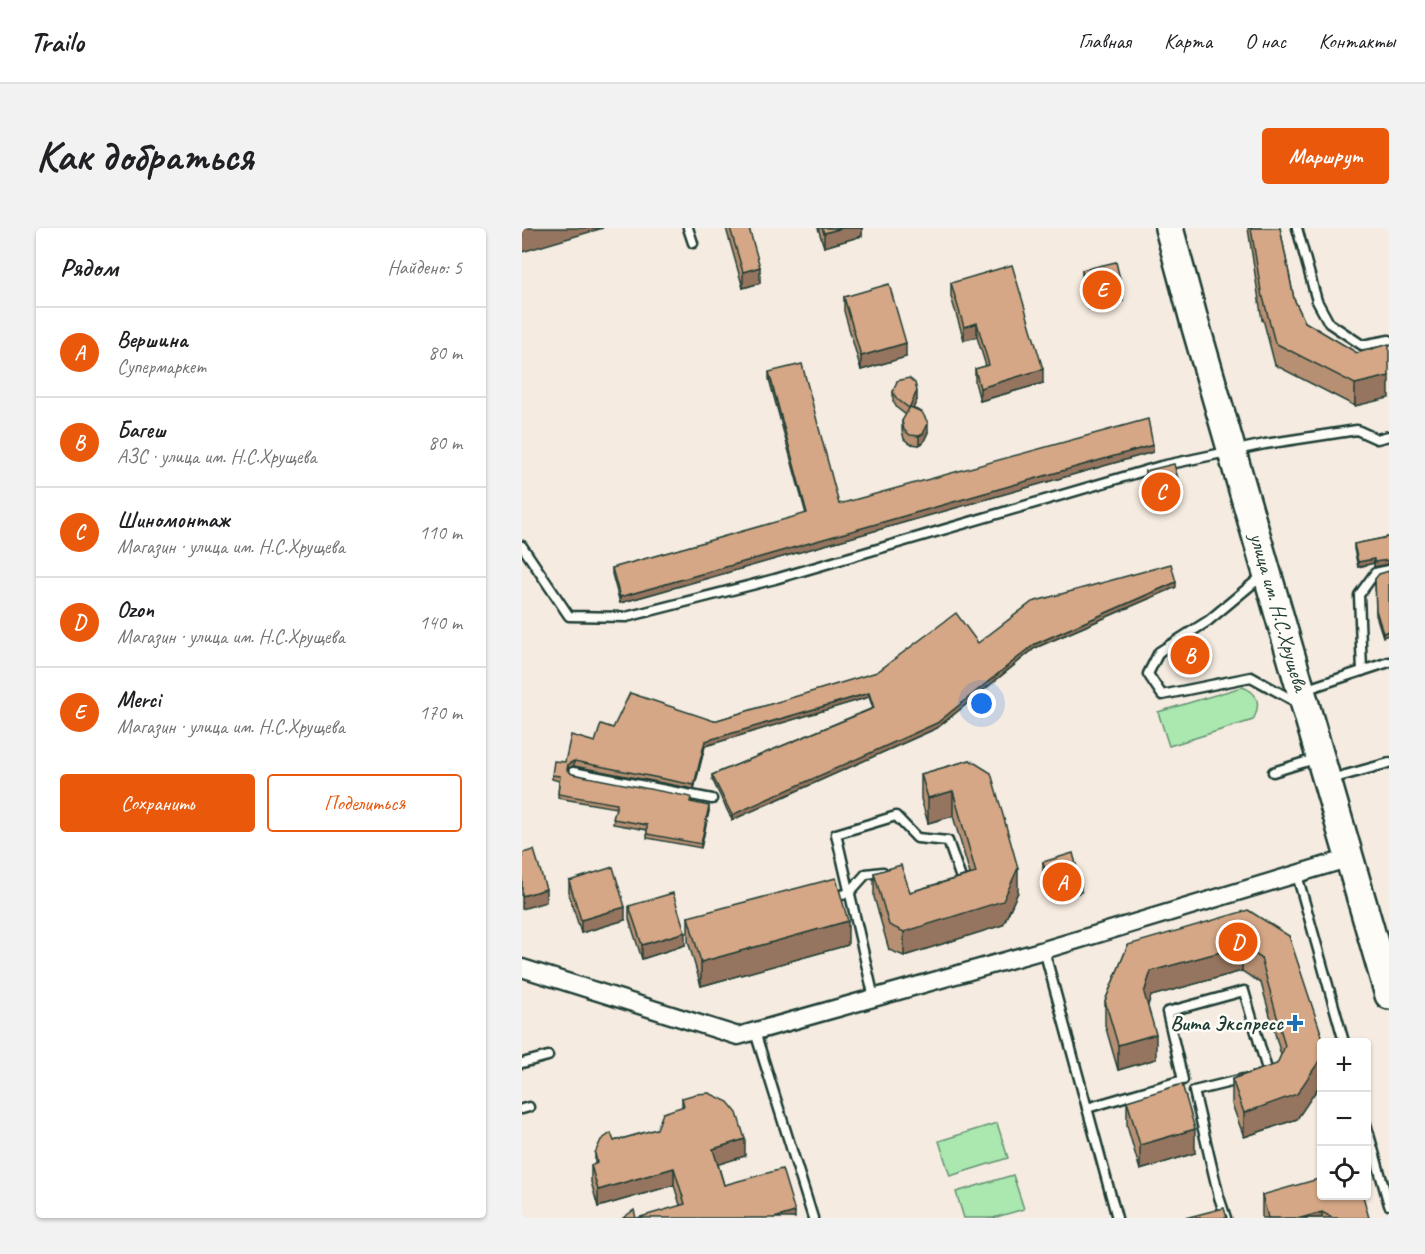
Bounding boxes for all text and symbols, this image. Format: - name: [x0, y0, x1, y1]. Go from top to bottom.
- text: Trailo: [30, 24, 84, 59]
- text: Главная: [1078, 28, 1131, 54]
- text: Карта: [1164, 28, 1212, 54]
- text: О нас: [1245, 28, 1286, 54]
- text: Контакты: [1319, 28, 1395, 54]
- button: Маршрут: [1262, 128, 1389, 184]
- text: Как добраться: [36, 130, 253, 183]
- text: Рядом: [60, 251, 118, 284]
- text: Найдено: 5: [387, 255, 462, 280]
- pin: E: [1082, 268, 1122, 312]
- text: Вершина: [117, 326, 187, 354]
- text: A: [74, 340, 85, 365]
- text: 80 m: [428, 340, 462, 365]
- text: Супермаркет: [117, 354, 206, 379]
- text: Багеш: [117, 416, 166, 444]
- text: B: [74, 430, 85, 455]
- text: 80 m: [428, 430, 462, 455]
- text: АЗС · улица им. Н.С.Хрущева: [117, 444, 316, 469]
- pin: C: [1142, 470, 1180, 514]
- text: Шиномонтаж: [117, 506, 230, 534]
- text: C: [75, 520, 84, 545]
- text: 110 m: [419, 520, 462, 545]
- street label: улица им. Н.С.Хрущева: [1243, 528, 1315, 697]
- text: Магазин · улица им. Н.С.Хрущева: [117, 534, 345, 559]
- text: Ozon: [117, 596, 154, 624]
- text: D: [74, 610, 85, 635]
- text: 140 m: [419, 610, 462, 635]
- text: Магазин · улица им. Н.С.Хрущева: [117, 624, 345, 649]
- pin: B: [1170, 632, 1210, 678]
- text: Merci: [117, 686, 161, 714]
- your location: [967, 689, 996, 718]
- text: E: [74, 700, 85, 725]
- text: 170 m: [419, 700, 462, 725]
- text: Магазин · улица им. Н.С.Хрущева: [117, 714, 345, 739]
- button: Сохранить: [60, 774, 255, 832]
- button: Поделиться: [267, 774, 462, 832]
- pin: A: [1042, 860, 1082, 904]
- pin: D: [1218, 920, 1258, 964]
- place label: Вита Экспресс: [1170, 1010, 1284, 1036]
- marker: Вита Экспресс: [1288, 1016, 1302, 1030]
- map controls: [1317, 1038, 1371, 1200]
- button: +: [1317, 1038, 1371, 1092]
- button: −: [1317, 1092, 1371, 1146]
- button: locate: [1317, 1146, 1371, 1200]

